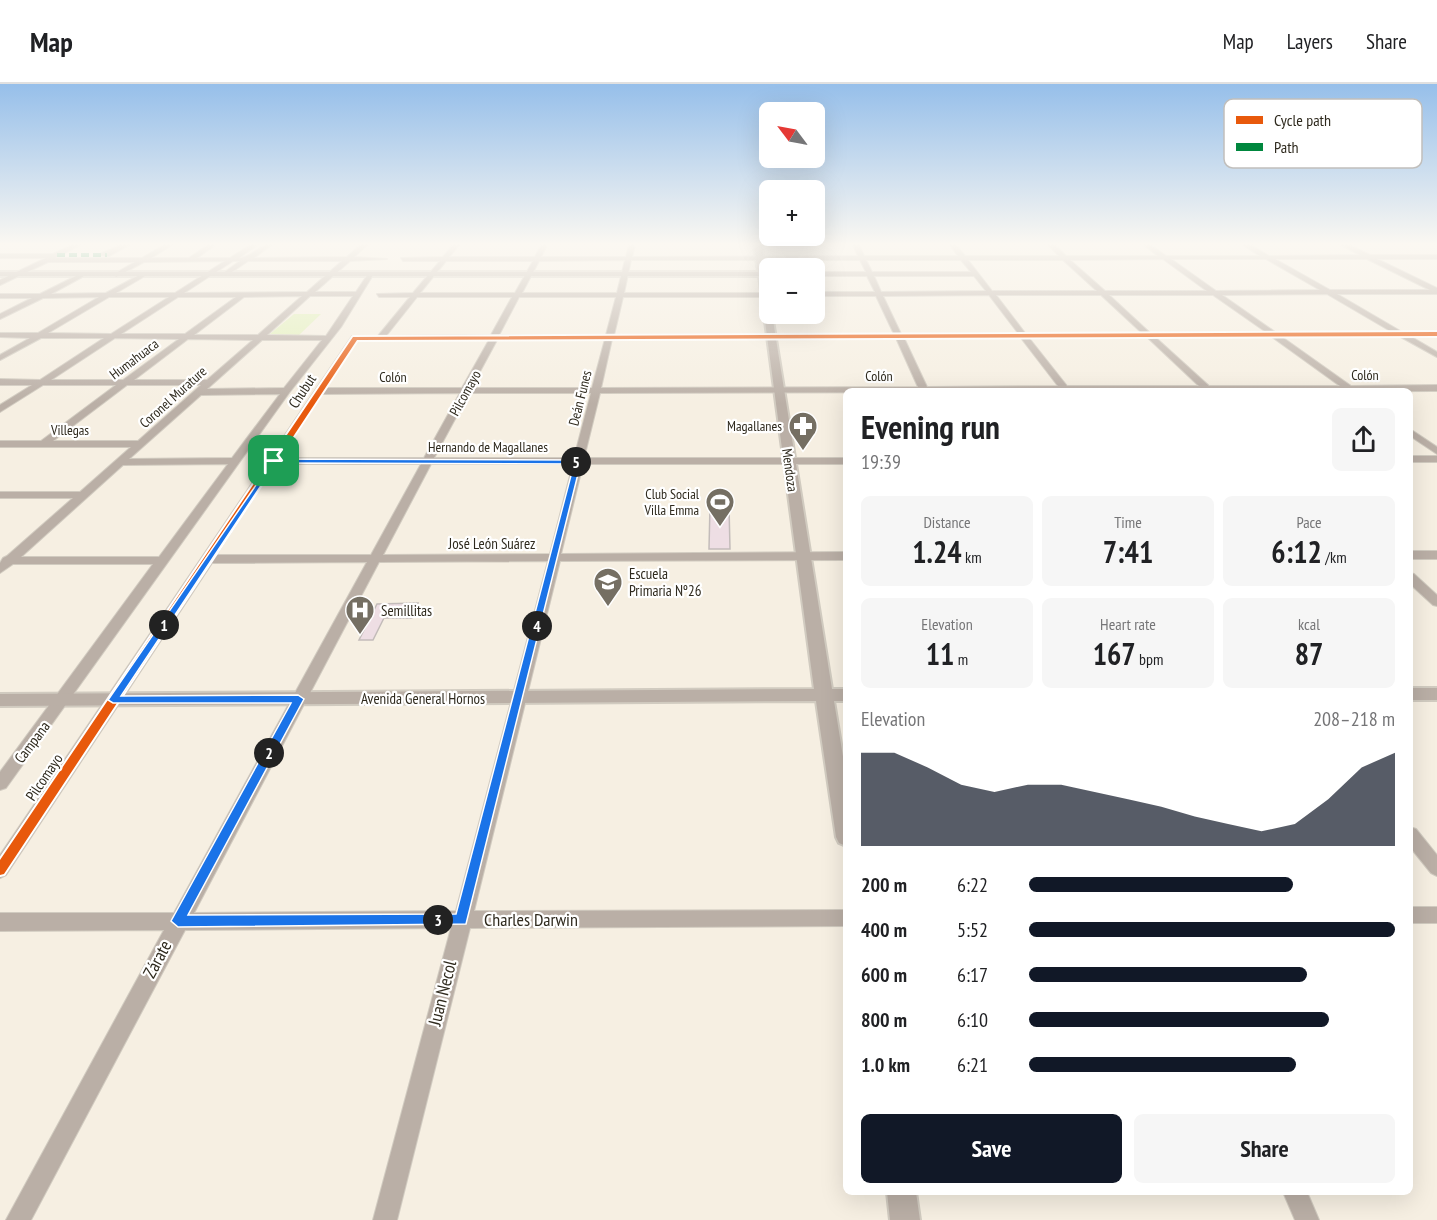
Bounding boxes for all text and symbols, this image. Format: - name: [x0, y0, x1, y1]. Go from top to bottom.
- text: Map: [30, 23, 73, 60]
- text: Map: [1223, 28, 1254, 55]
- text: Layers: [1287, 28, 1333, 55]
- text: Share: [1366, 28, 1407, 55]
- legend: [1224, 99, 1422, 168]
- north arrow: [759, 102, 825, 168]
- map controls: [759, 102, 825, 324]
- text: Cycle path: [1274, 110, 1331, 130]
- text: Path: [1274, 137, 1299, 157]
- button: +: [759, 180, 825, 246]
- button: −: [759, 258, 825, 324]
- street label: Humahuaca: [106, 335, 162, 383]
- street label: Coronel Murature: [136, 362, 210, 432]
- street label: Colón: [1351, 366, 1379, 384]
- street label: Pilcomayo: [445, 367, 485, 419]
- street label: Colón: [865, 367, 893, 385]
- street label: Colón: [379, 368, 407, 386]
- street label: Deán Funes: [564, 368, 596, 428]
- street label: Chubut: [284, 370, 320, 412]
- text: Evening run: [861, 405, 1000, 448]
- button: share: [1332, 408, 1395, 471]
- pharmacy icon: Magallanes: [787, 410, 819, 452]
- place label: Magallanes: [727, 417, 782, 435]
- street label: Villegas: [50, 421, 89, 439]
- pin: [248, 435, 299, 486]
- street label: Hernando de Magallanes: [428, 438, 548, 456]
- icon: arrive: [257, 444, 290, 477]
- pin: 5: [561, 447, 591, 477]
- street label: Mendoza: [778, 447, 802, 493]
- text: 19:39: [861, 449, 901, 475]
- text: 5: [572, 452, 580, 472]
- place label: Club Social Villa Emma: [644, 485, 700, 519]
- sports icon: Club Social Villa Emma: [704, 486, 736, 528]
- text: Distance: [923, 512, 971, 532]
- text: Time: [1114, 512, 1142, 532]
- text: Pace: [1296, 512, 1322, 532]
- text: 1.24: [912, 532, 962, 571]
- text: 7:41: [1103, 532, 1153, 571]
- text: 6:12: [1271, 532, 1322, 571]
- street label: José León Suárez: [448, 534, 535, 553]
- text: km: [962, 547, 982, 567]
- text: /km: [1322, 547, 1347, 567]
- place label: Escuela Primaria Nº26: [629, 564, 702, 600]
- school or university icon: Escuela Primaria Nº26: [592, 566, 624, 608]
- hospital icon: Semillitas: [344, 594, 376, 636]
- place label: Semillitas: [381, 601, 432, 620]
- pin: 1: [149, 610, 179, 640]
- pin: 4: [522, 611, 552, 641]
- text: Elevation: [921, 614, 973, 634]
- text: Heart rate: [1100, 614, 1156, 634]
- text: kcal: [1298, 614, 1320, 634]
- text: 1: [160, 615, 168, 635]
- text: 4: [533, 616, 541, 636]
- text: 11: [926, 634, 954, 673]
- text: 167: [1093, 634, 1136, 673]
- text: 87: [1295, 634, 1323, 673]
- text: m: [954, 649, 968, 669]
- text: bpm: [1136, 649, 1163, 669]
- street label: Avenida General Hornos: [361, 689, 485, 708]
- text: Elevation: [861, 706, 925, 732]
- text: 208–218 m: [1313, 706, 1395, 732]
- street label: Campana: [10, 717, 54, 767]
- pin: 2: [254, 738, 284, 768]
- text: 2: [265, 743, 273, 763]
- street label: Pilcomayo: [21, 750, 67, 804]
- text: 200 m: [861, 872, 907, 898]
- text: 6:22: [957, 872, 988, 898]
- pin: 3: [423, 905, 453, 935]
- street label: Charles Darwin: [484, 908, 578, 931]
- text: 3: [434, 910, 442, 930]
- text: 400 m: [861, 917, 907, 943]
- text: 5:52: [957, 917, 988, 943]
- street label: Zárate: [138, 936, 176, 982]
- street label: Juan Necol: [423, 957, 461, 1029]
- text: 600 m: [861, 962, 907, 988]
- text: 6:17: [957, 962, 988, 988]
- text: 800 m: [861, 1007, 907, 1033]
- text: 6:10: [957, 1007, 988, 1033]
- text: 1.0 km: [861, 1052, 910, 1078]
- text: 6:21: [957, 1052, 988, 1078]
- button: Save: [861, 1114, 1122, 1183]
- button: Share: [1134, 1114, 1395, 1183]

